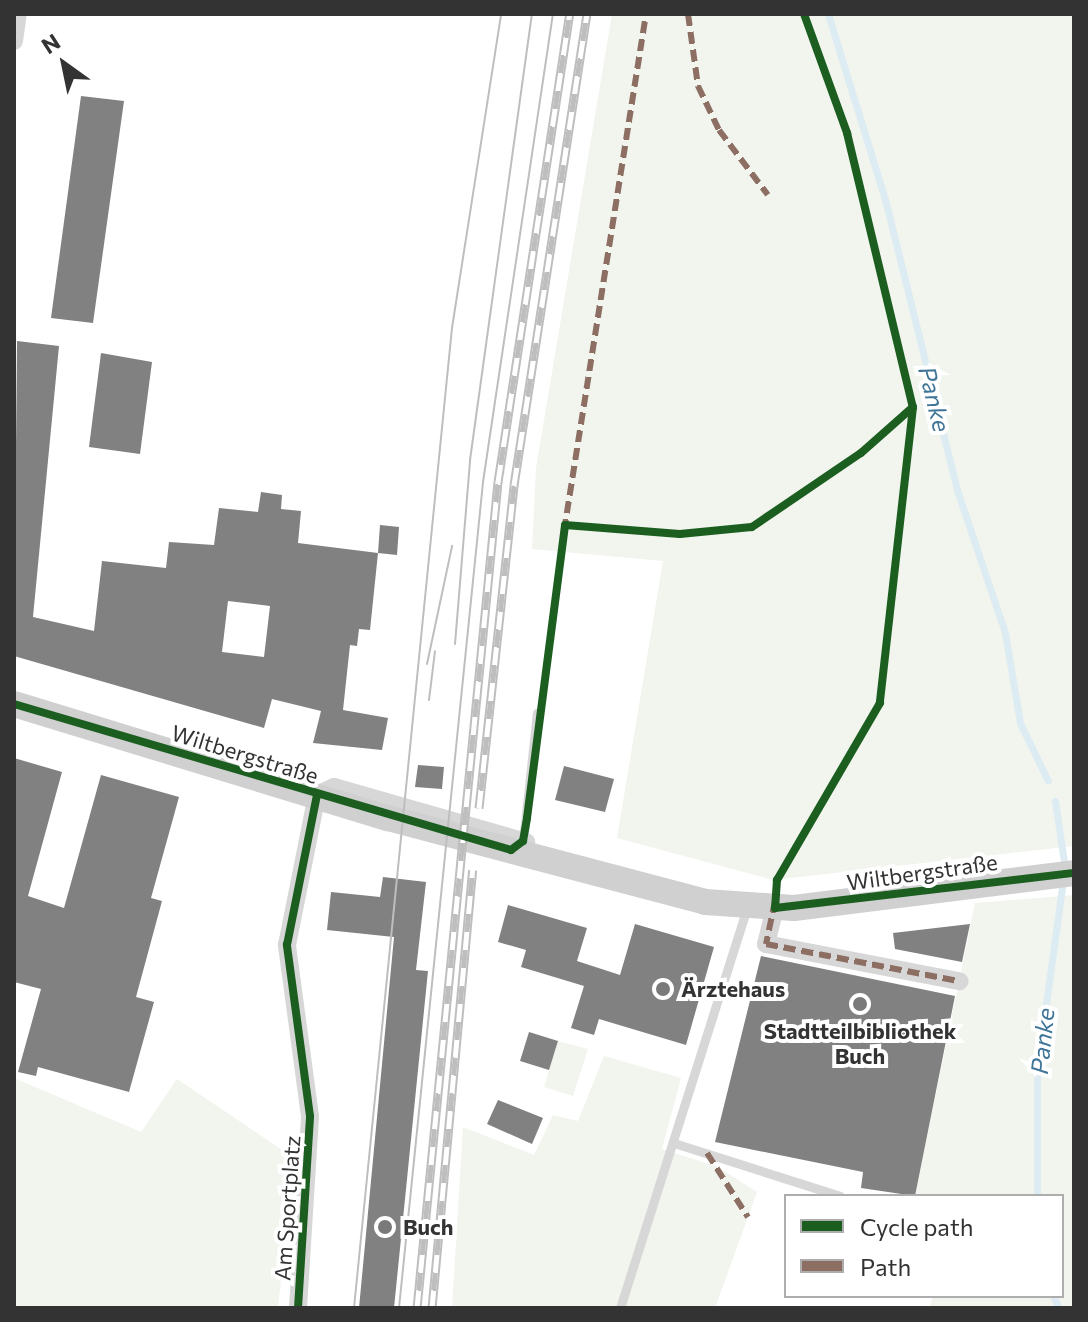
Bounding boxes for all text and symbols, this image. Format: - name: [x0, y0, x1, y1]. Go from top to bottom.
- north arrow: [24, 24, 104, 104]
- text: N: [36, 28, 65, 59]
- water label: Panke: [913, 363, 957, 435]
- street label: Wiltbergstraße: [168, 719, 322, 789]
- street label: Wiltbergstraße: [845, 848, 999, 896]
- place label: Ärztehaus: [681, 976, 785, 1002]
- marker: Ärztehaus: [652, 978, 674, 1000]
- marker: Stadtteilbibliothek Buch: [851, 995, 869, 1013]
- water label: Panke: [1024, 1006, 1060, 1076]
- place label: Stadtteilbibliothek Buch: [764, 1017, 956, 1068]
- street label: Am Sportplatz: [269, 1134, 305, 1282]
- legend: [784, 1194, 1064, 1298]
- text: Cycle path: [860, 1212, 974, 1241]
- place label: Buch: [403, 1214, 454, 1240]
- marker: Buch: [374, 1216, 396, 1238]
- text: Path: [860, 1252, 911, 1281]

